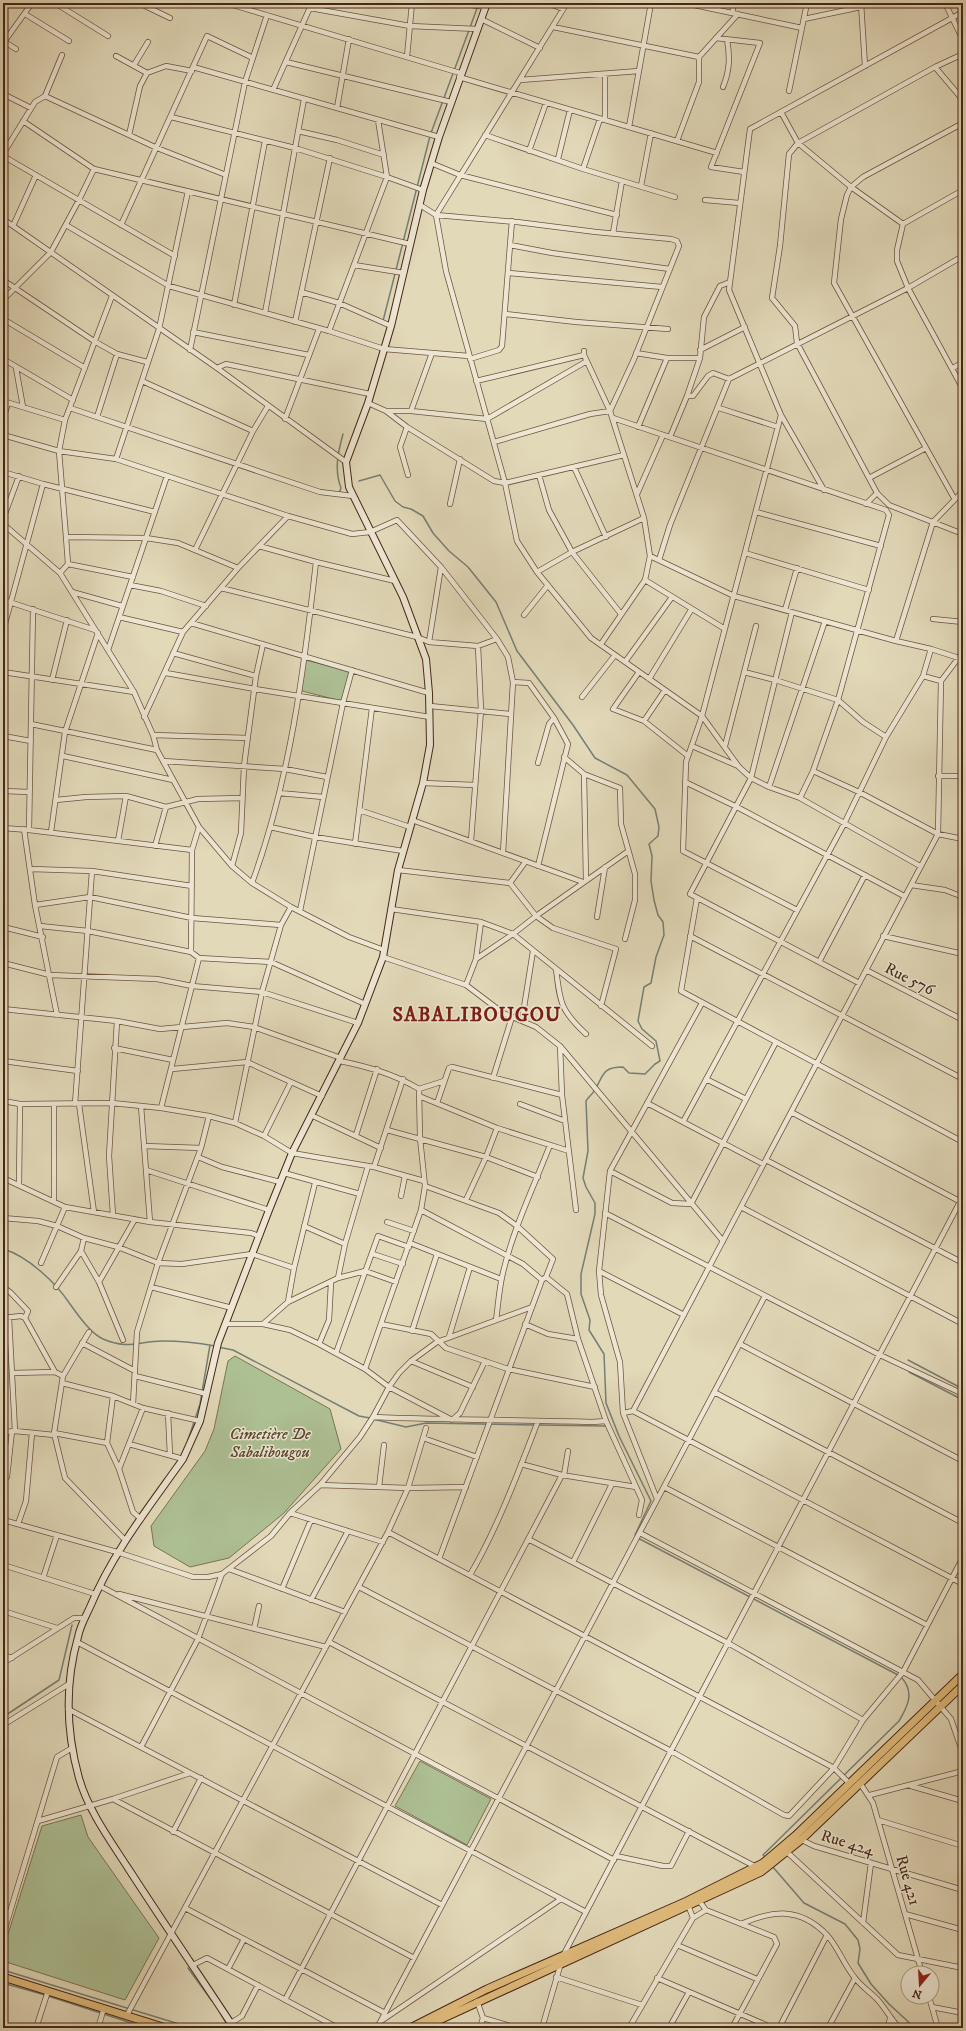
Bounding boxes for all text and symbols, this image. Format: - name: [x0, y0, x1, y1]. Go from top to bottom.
- street label: Rue 576: [881, 958, 938, 1000]
- district label: SABALIBOUGOU: [393, 1003, 561, 1028]
- park label: Cimetière De Sabalibougou: [229, 1424, 311, 1462]
- street label: Rue 424: [819, 1825, 878, 1861]
- street label: Rue 421: [891, 1853, 925, 1908]
- north arrow: [900, 1965, 940, 2005]
- text: N: [911, 1986, 924, 2002]

